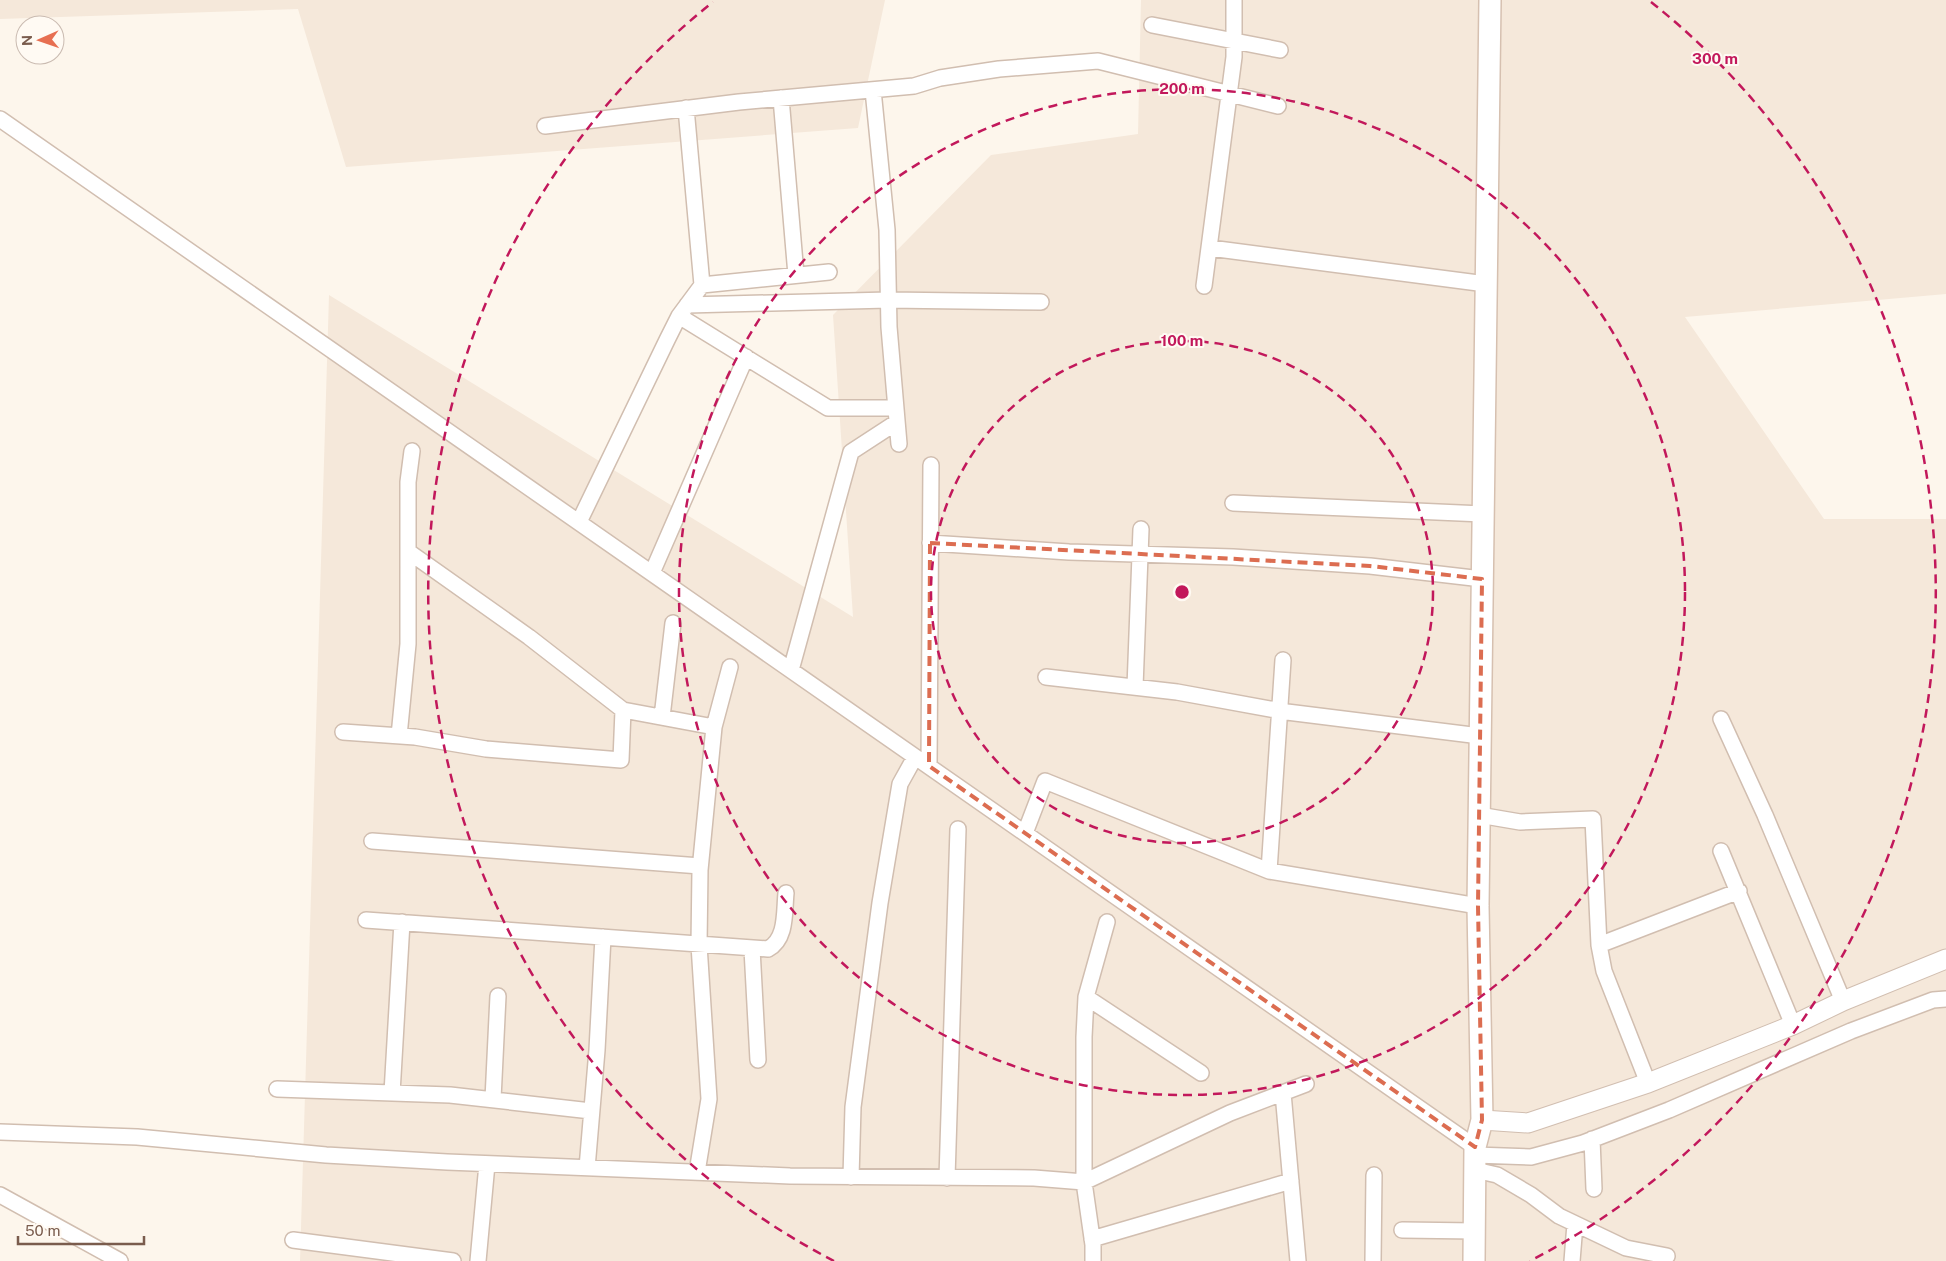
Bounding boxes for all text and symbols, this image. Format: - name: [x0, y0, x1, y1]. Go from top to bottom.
- north arrow: [15, 15, 65, 65]
- text: N: [19, 35, 35, 46]
- text: 300 m: [1692, 50, 1738, 67]
- text: 200 m: [1159, 80, 1205, 97]
- text: 100 m: [1161, 332, 1203, 349]
- centre of rings: [1173, 583, 1191, 601]
- scale bar: [18, 1214, 144, 1246]
- text: 50 m: [25, 1222, 60, 1239]

